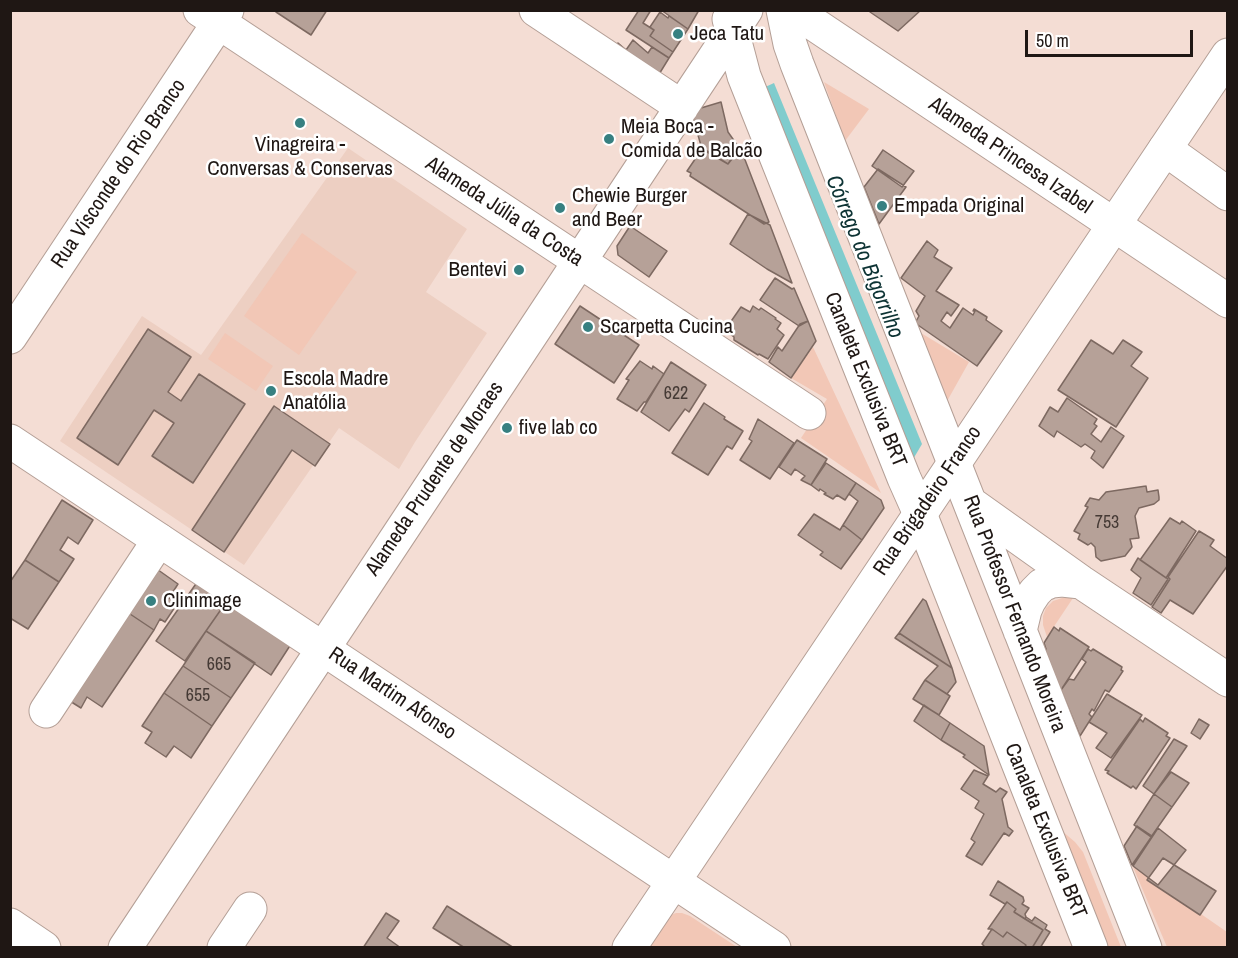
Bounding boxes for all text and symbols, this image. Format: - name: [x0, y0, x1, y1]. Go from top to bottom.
- scale bar: [1028, 18, 1196, 56]
- place label: Jeca Tatu: [690, 21, 764, 47]
- marker: Jeca Tatu: [671, 27, 685, 41]
- text: 50 m: [1036, 28, 1069, 53]
- street label: Rua Visconde do Rio Branco: [46, 75, 192, 273]
- street label: Alameda Princesa Izabel: [924, 92, 1096, 220]
- place label: Meia Boca - Comida de Balcão: [621, 114, 763, 164]
- marker: Vinagreira - Conversas & Conservas: [293, 116, 307, 130]
- place label: Vinagreira - Conversas & Conservas: [207, 132, 393, 182]
- marker: Meia Boca - Comida de Balcão: [602, 132, 616, 146]
- street label: Alameda Júlia da Costa: [420, 152, 588, 272]
- water label: Córrego do Bigorrilho: [819, 172, 909, 342]
- place label: Chewie Burger and Beer: [572, 183, 687, 233]
- place label: Empada Original: [894, 193, 1024, 219]
- marker: Empada Original: [875, 199, 889, 213]
- marker: Chewie Burger and Beer: [553, 201, 567, 215]
- place label: Bentevi: [449, 257, 507, 283]
- marker: Bentevi: [512, 263, 526, 277]
- street label: Canaleta Exclusiva BRT: [818, 289, 912, 471]
- place label: Scarpetta Cucina: [600, 314, 733, 340]
- marker: Scarpetta Cucina: [581, 320, 595, 334]
- place label: Escola Madre Anatólia: [283, 366, 388, 416]
- street label: Alameda Prudente de Moraes: [361, 377, 509, 581]
- house number: 622: [664, 383, 688, 405]
- marker: Escola Madre Anatólia: [264, 384, 278, 398]
- place label: five lab co: [519, 415, 597, 441]
- marker: five lab co: [500, 421, 514, 435]
- street label: Rua Brigadeiro Franco: [869, 421, 987, 581]
- street label: Rua Professor Fernando Moreira: [957, 492, 1071, 736]
- house number: 753: [1095, 512, 1119, 534]
- place label: Clinimage: [163, 588, 241, 614]
- marker: Clinimage: [144, 594, 158, 608]
- street label: Rua Martim Afonso: [323, 642, 461, 746]
- house number: 665: [207, 654, 231, 676]
- house number: 655: [186, 685, 210, 707]
- street label: Canaleta Exclusiva BRT: [998, 740, 1092, 922]

